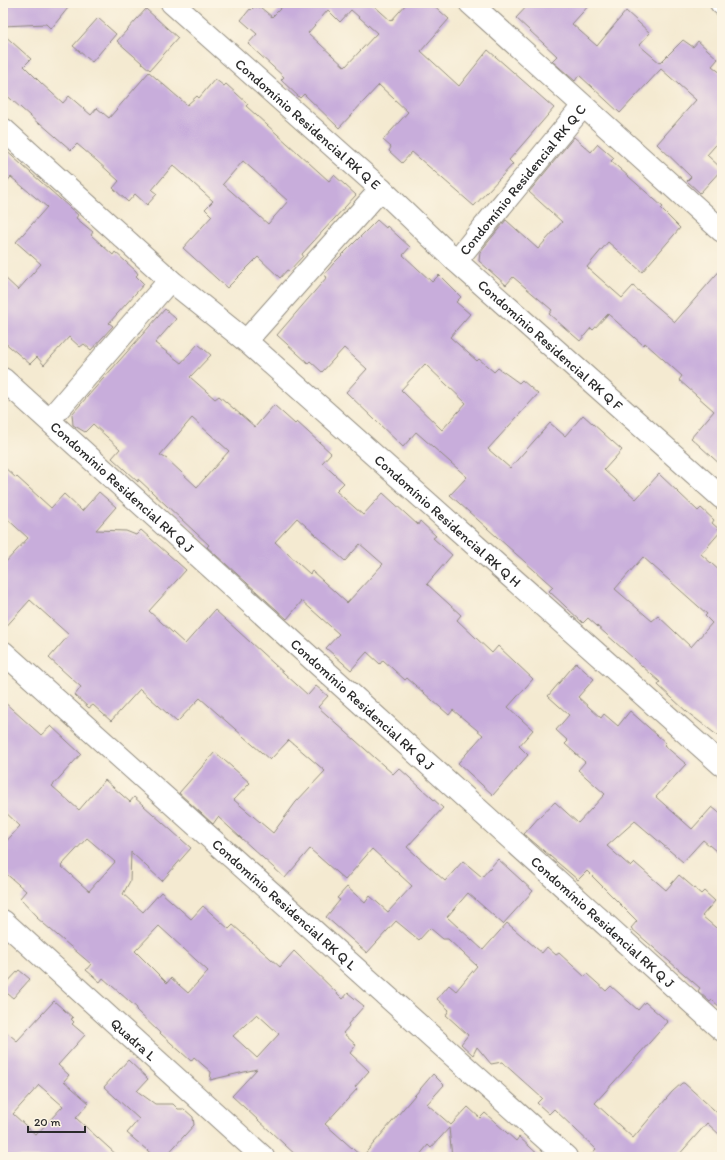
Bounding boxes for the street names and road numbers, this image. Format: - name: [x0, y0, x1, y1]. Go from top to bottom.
- street label: Condomínio Residencial RK Q E: [232, 55, 384, 193]
- street label: Condomínio Residencial RK Q C: [456, 101, 589, 259]
- street label: Condomínio Residencial RK Q F: [474, 276, 627, 415]
- street label: Condomínio Residencial RK Q J: [47, 418, 198, 557]
- street label: Condomínio Residencial RK Q H: [371, 451, 525, 591]
- street label: Condomínio Residencial RK Q J: [287, 635, 438, 774]
- street label: Condomínio Residencial RK Q L: [209, 835, 360, 974]
- street label: Condomínio Residencial RK Q J: [527, 853, 678, 991]
- street label: Quadra L: [107, 1014, 160, 1064]

